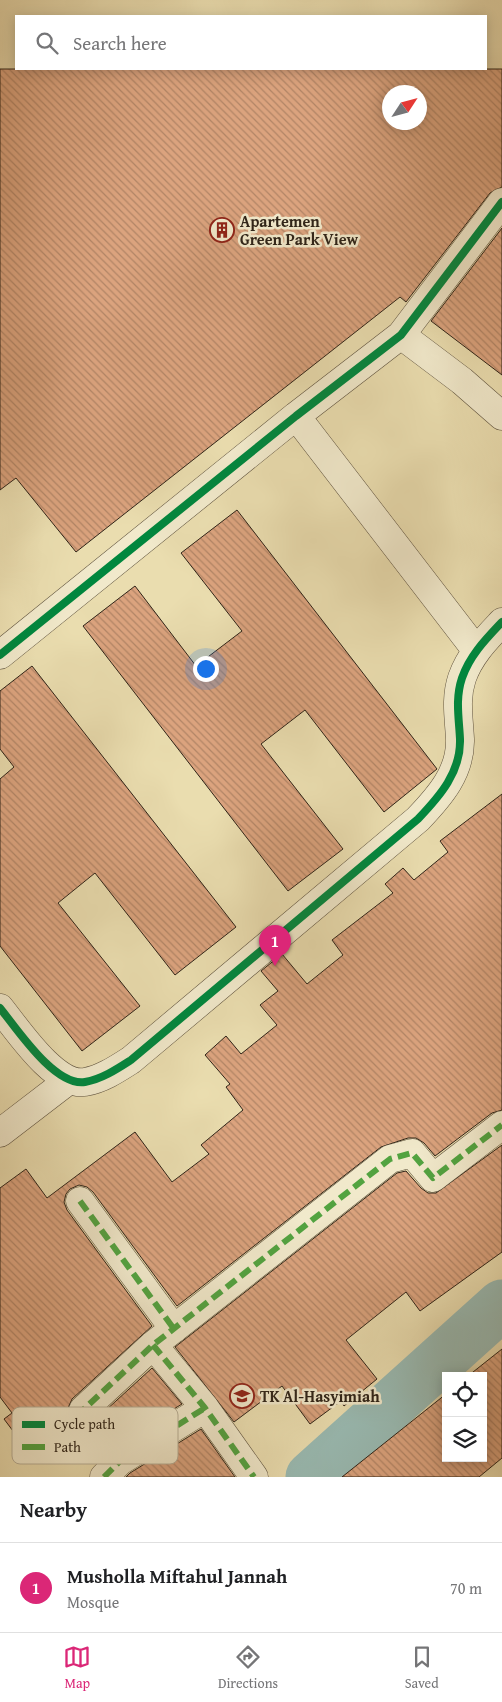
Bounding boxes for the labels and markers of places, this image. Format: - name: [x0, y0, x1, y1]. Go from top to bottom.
- place label: Apartemen Green Park View: [240, 209, 359, 251]
- building icon: Apartemen Green Park View: [209, 217, 235, 243]
- pin: 1: [259, 925, 291, 966]
- school or university icon: TK Al-Hasyimiah: [229, 1383, 255, 1409]
- place label: TK Al-Hasyimiah: [260, 1384, 380, 1408]

